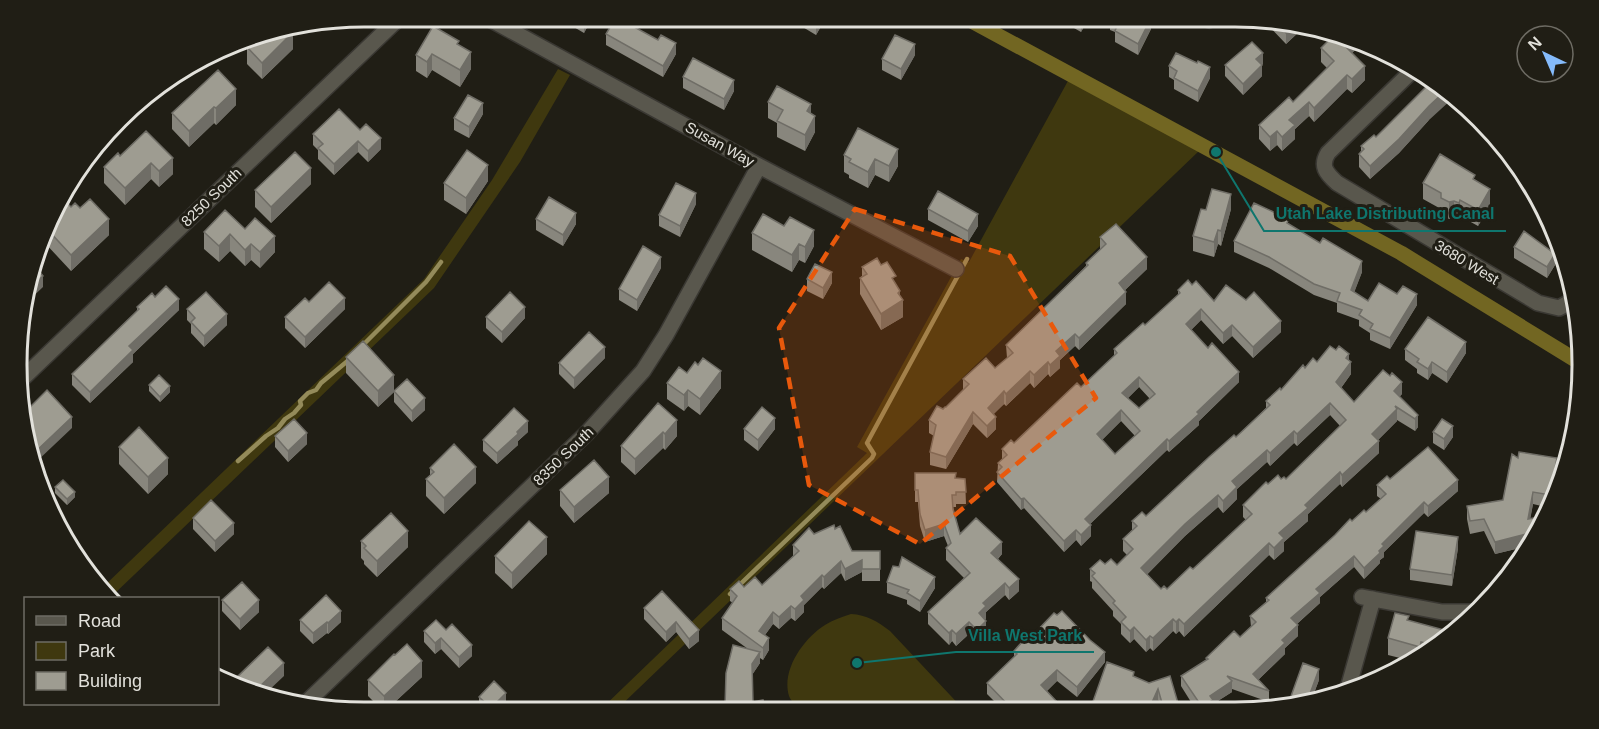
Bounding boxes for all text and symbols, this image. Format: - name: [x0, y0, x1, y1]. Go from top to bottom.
- north arrow: [1515, 24, 1575, 84]
- text: N: [1525, 33, 1545, 54]
- street label: Susan Way: [683, 118, 758, 170]
- street label: 8250 South: [177, 164, 245, 230]
- callout: Utah Lake Distributing Canal: [1264, 197, 1506, 231]
- text: Utah Lake Distributing Canal: [1276, 205, 1494, 222]
- street label: 3680 West: [1432, 236, 1503, 288]
- street label: 8350 South: [529, 423, 597, 489]
- legend: [24, 597, 219, 705]
- text: Road: [78, 611, 121, 631]
- callout: Villa West Park: [956, 618, 1094, 652]
- text: Villa West Park: [968, 627, 1082, 644]
- text: Park: [78, 641, 116, 661]
- text: Building: [78, 671, 142, 691]

